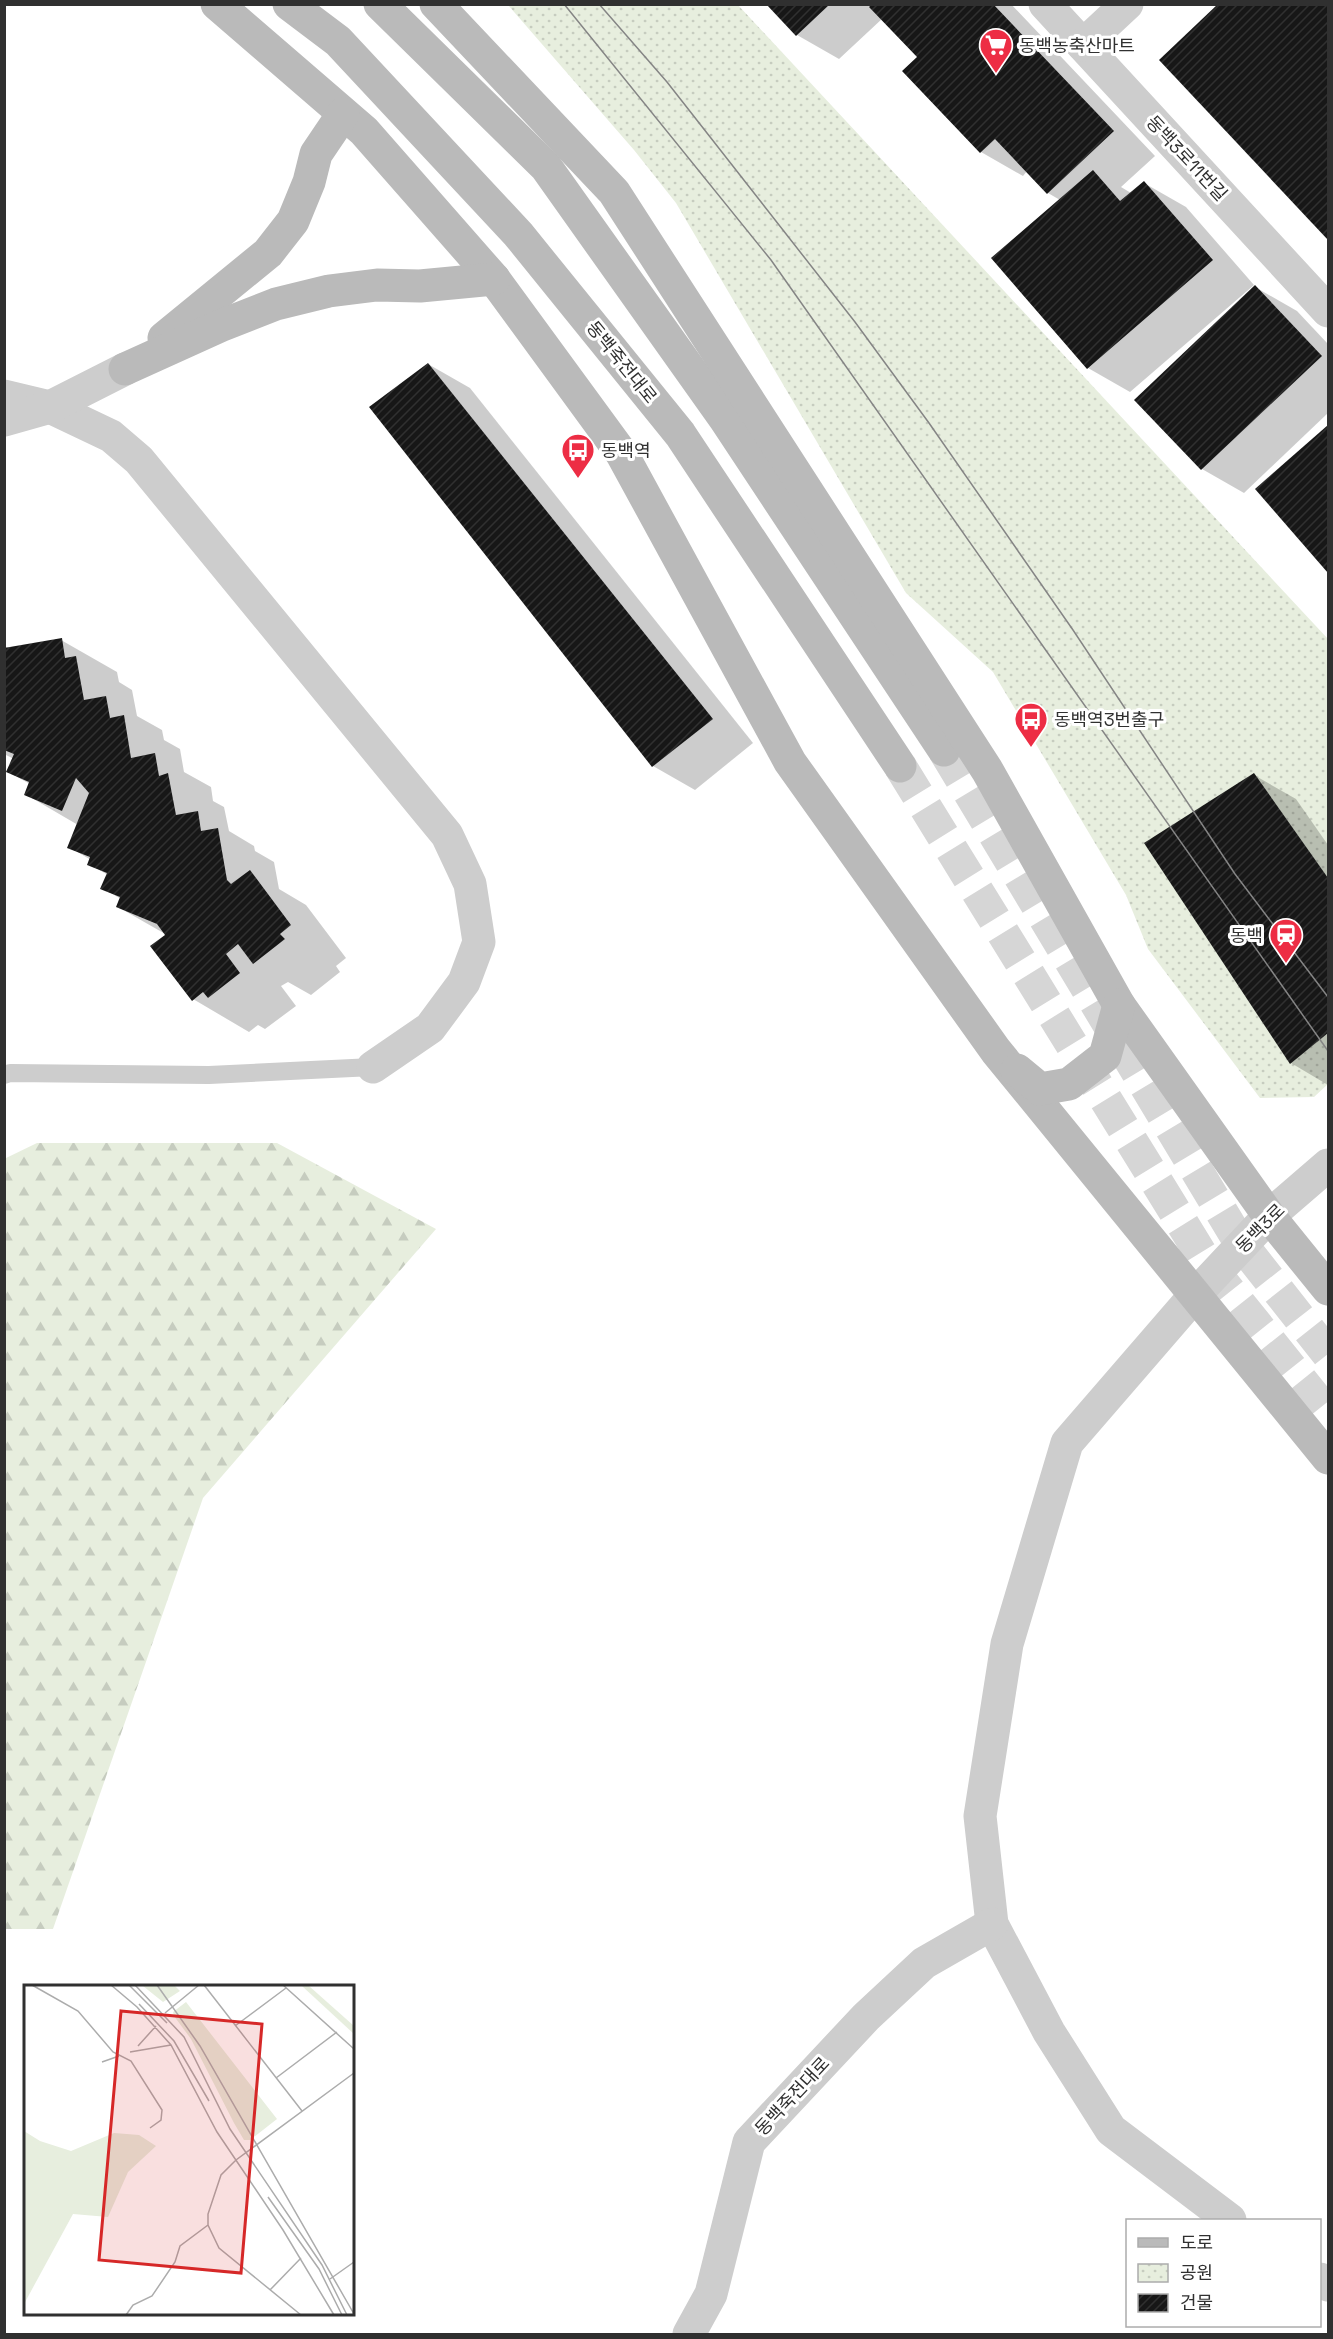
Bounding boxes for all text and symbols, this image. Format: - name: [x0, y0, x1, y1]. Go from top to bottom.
- supermarket icon: 동백농축산마트: [978, 27, 1014, 74]
- place label: 동백농축산마트: [1019, 34, 1135, 57]
- street label: 동백3로11번길: [1142, 110, 1232, 206]
- street label: 동백죽전대로: [582, 316, 662, 408]
- bus stop icon: 동백역: [560, 432, 596, 479]
- place label: 동백역: [601, 439, 651, 462]
- bus stop icon: 동백역3번출구: [1013, 701, 1049, 748]
- place label: 동백역3번출구: [1054, 708, 1164, 731]
- station icon: 동백: [1268, 917, 1304, 964]
- place label: 동백: [1230, 924, 1263, 947]
- street label: 동백3로: [1230, 1198, 1290, 1258]
- inset map: [24, 1985, 354, 2315]
- street label: 동백죽전대로: [750, 2052, 834, 2140]
- legend: [1126, 2219, 1321, 2327]
- text: 도로: [1180, 2231, 1213, 2254]
- text: 공원: [1180, 2261, 1213, 2284]
- text: 건물: [1180, 2291, 1213, 2314]

